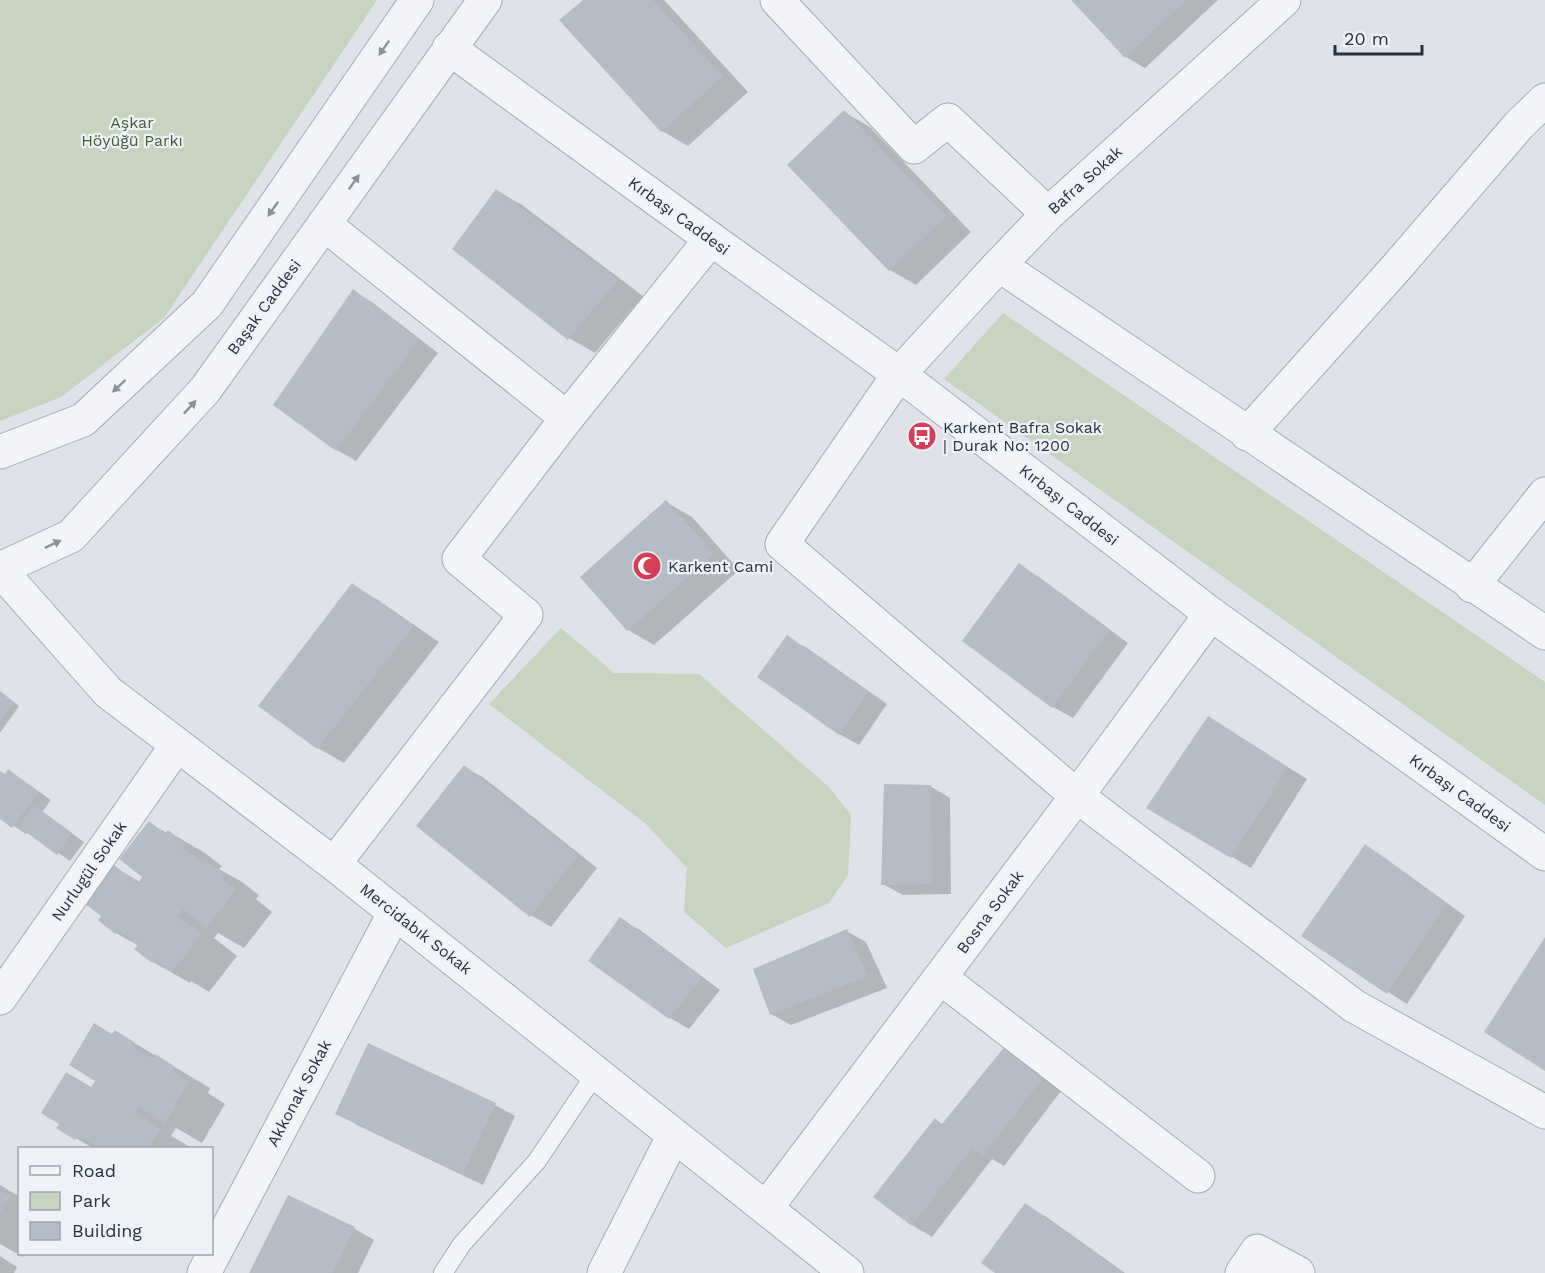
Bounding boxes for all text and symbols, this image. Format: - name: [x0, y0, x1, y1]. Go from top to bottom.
- scale bar: [1335, 18, 1422, 56]
- text: 20 m: [1344, 28, 1389, 49]
- one-way arrow: [379, 40, 390, 56]
- park label: Aşkar Höyüğü Parkı: [81, 113, 183, 150]
- street label: Bafra Sokak: [1044, 142, 1126, 218]
- street label: Kırbaşı Caddesi: [625, 173, 733, 259]
- one-way arrow: [348, 174, 360, 190]
- one-way arrow: [267, 200, 279, 216]
- street label: Başak Caddesi: [223, 256, 305, 358]
- one-way arrow: [112, 379, 126, 393]
- one-way arrow: [182, 400, 196, 414]
- place label: Karkent Bafra Sokak | Durak No: 1200: [943, 418, 1102, 455]
- bus stop icon: Karkent Bafra Sokak | Durak No: 1200: [906, 420, 938, 452]
- street label: Kırbaşı Caddesi: [1016, 460, 1122, 550]
- one-way arrow: [45, 539, 63, 549]
- mosque icon: Karkent Cami: [631, 550, 663, 582]
- place label: Karkent Cami: [668, 557, 773, 576]
- street label: Kırbaşı Caddesi: [1406, 750, 1514, 836]
- street label: Nurlugül Sokak: [47, 817, 131, 925]
- street label: Bosna Sokak: [952, 867, 1028, 957]
- street label: Mercidabık Sokak: [356, 879, 476, 979]
- street label: Akkonak Sokak: [263, 1036, 335, 1150]
- legend: [18, 1147, 213, 1255]
- text: Road: [72, 1160, 116, 1181]
- text: Park: [72, 1190, 111, 1211]
- text: Building: [72, 1220, 142, 1241]

